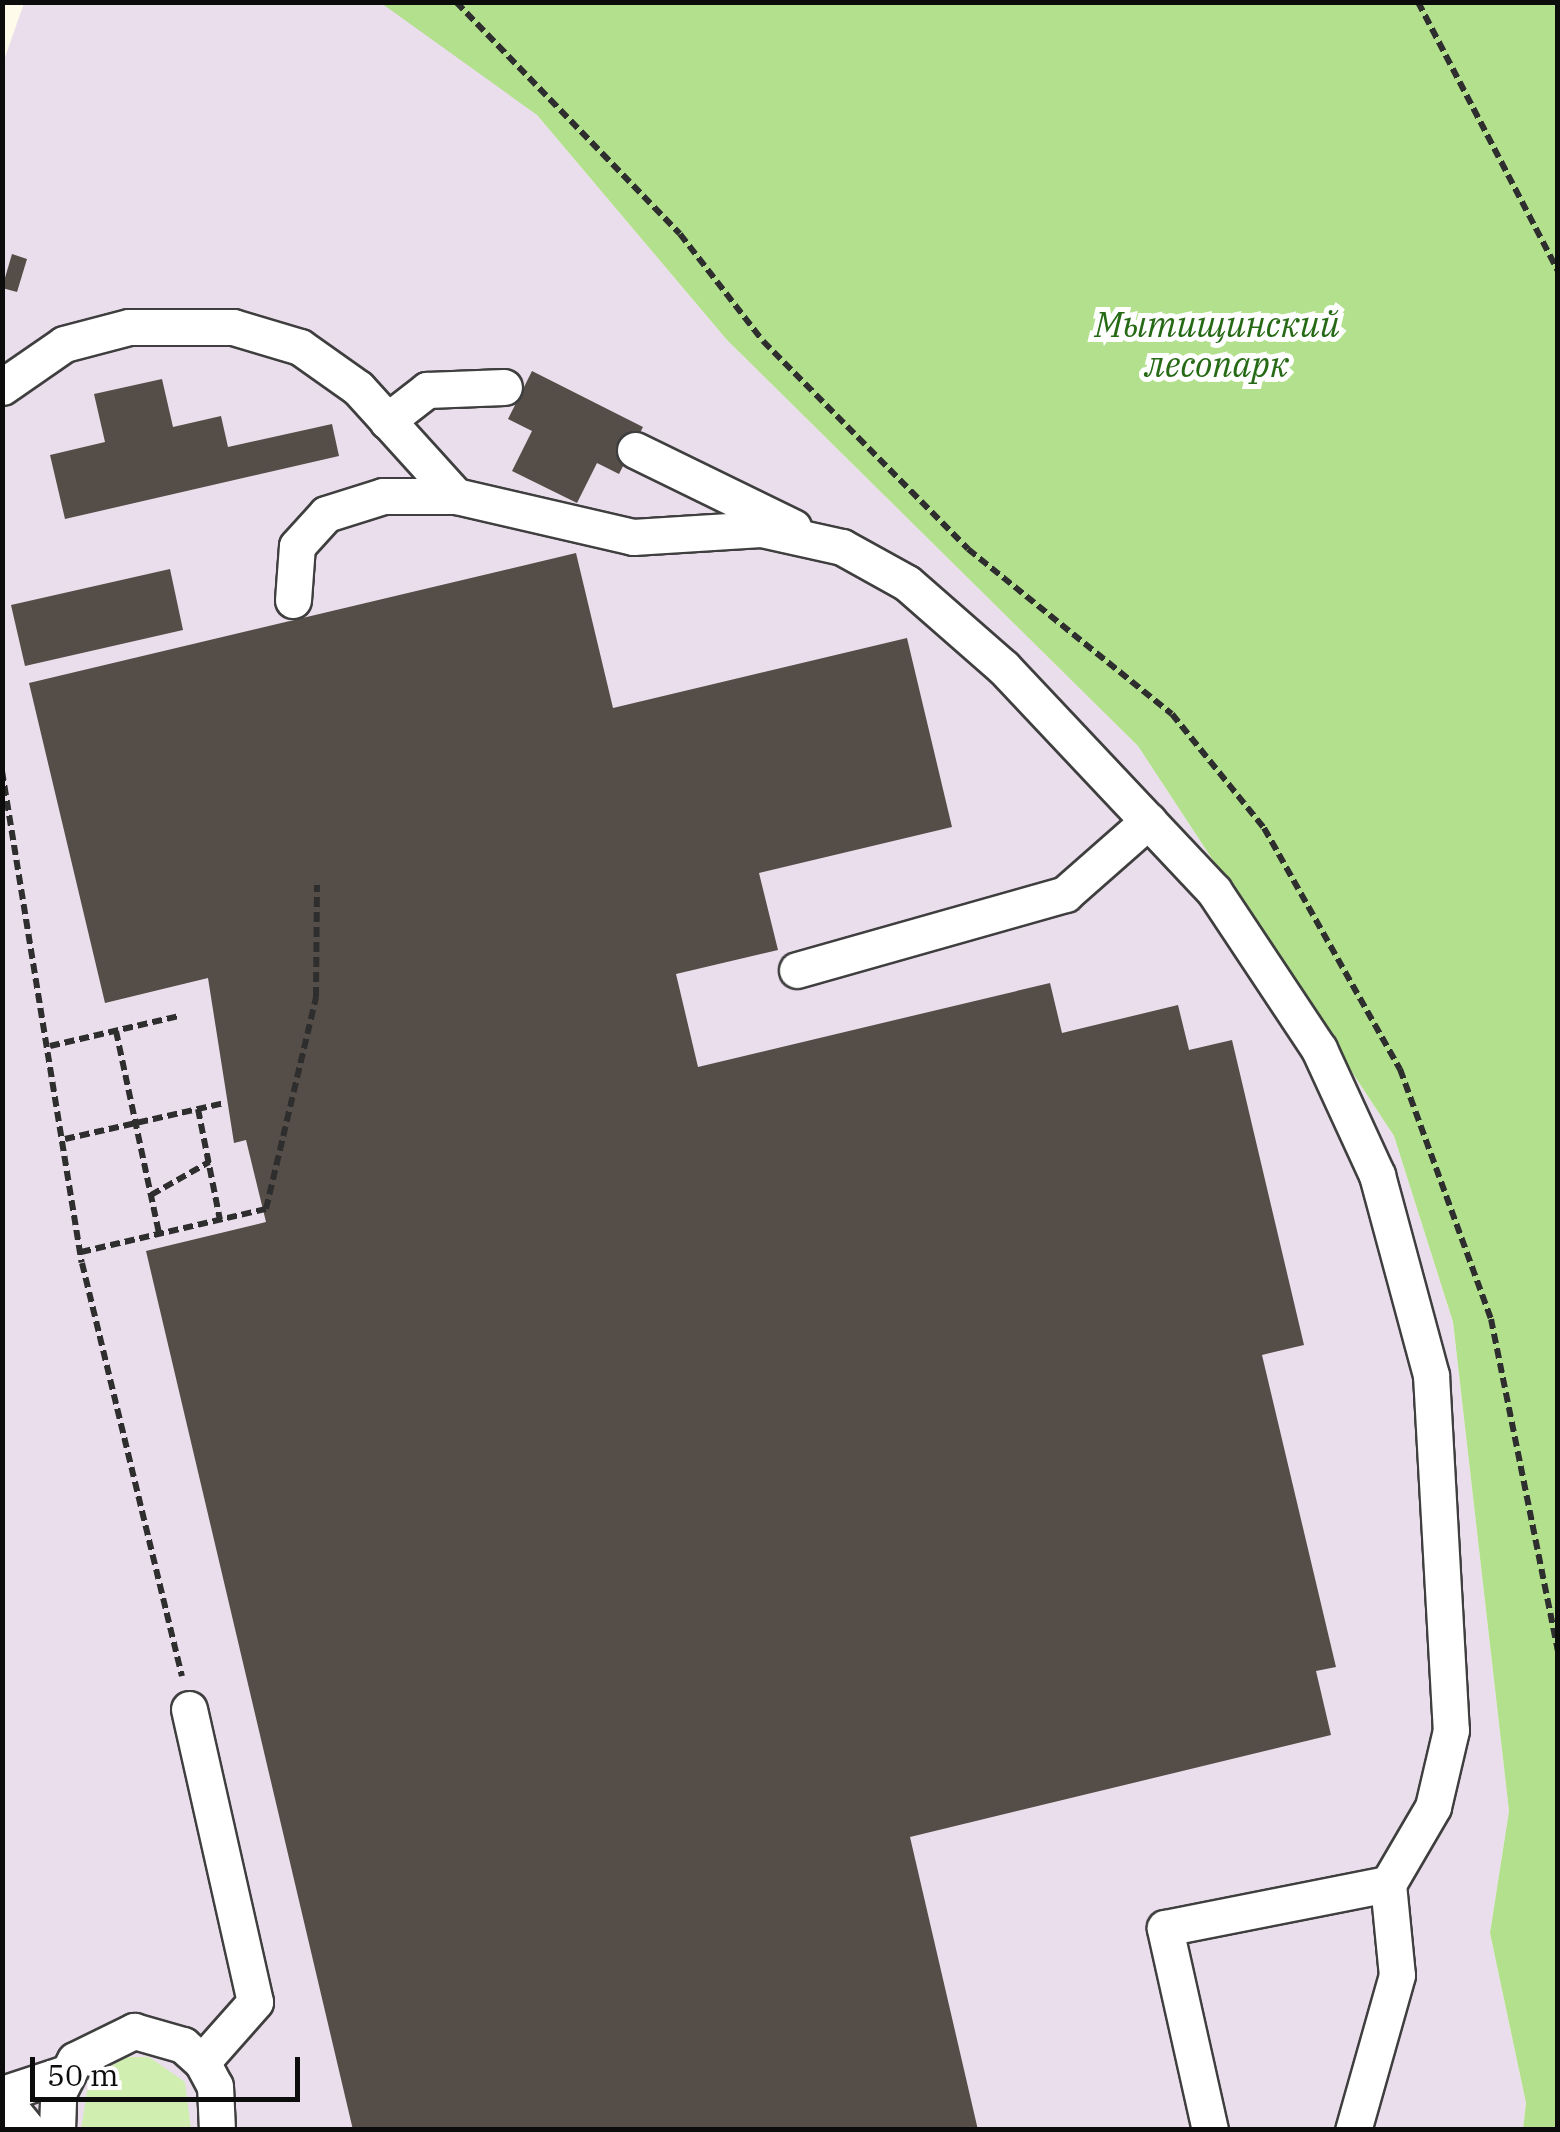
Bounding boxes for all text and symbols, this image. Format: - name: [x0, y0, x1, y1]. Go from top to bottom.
- park label: Мытищинский лесопарк: [1094, 303, 1340, 385]
- scale bar: [35, 2037, 305, 2099]
- text: 50 m: [47, 2055, 119, 2094]

